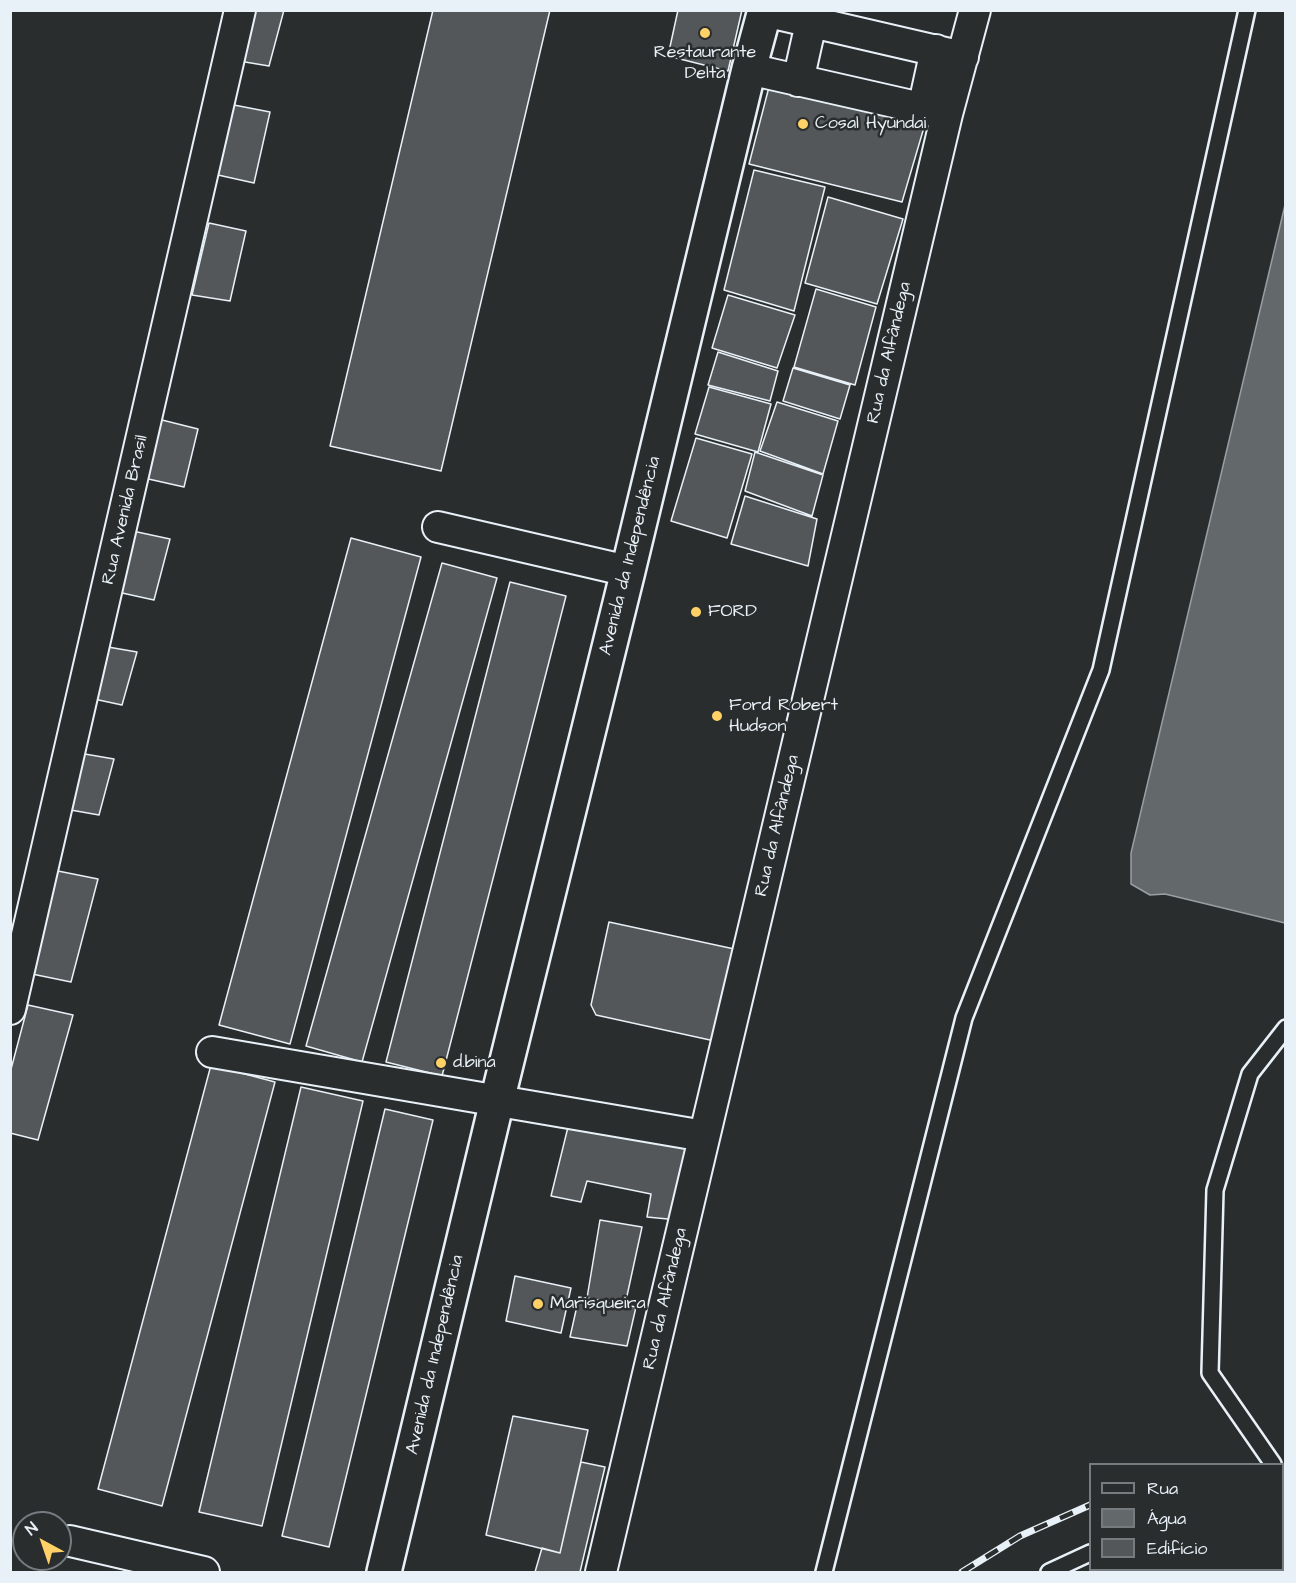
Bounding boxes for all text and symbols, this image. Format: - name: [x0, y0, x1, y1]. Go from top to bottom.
- marker: Restaurante Delta: [698, 26, 712, 40]
- place label: Restaurante Delta: [654, 42, 756, 84]
- place label: Cosal Hyundai: [815, 113, 926, 135]
- marker: Cosal Hyundai: [796, 117, 810, 131]
- street label: Rua da Alfândega: [863, 280, 917, 426]
- street label: Rua Avenida Brasil: [98, 433, 154, 587]
- street label: Avenida da Independência: [596, 454, 666, 658]
- place label: FORD: [708, 601, 757, 623]
- marker: FORD: [689, 605, 703, 619]
- place label: Ford Robert Hudson: [729, 695, 838, 738]
- marker: Ford Robert Hudson: [710, 709, 724, 723]
- street label: Rua da Alfândega: [751, 753, 805, 899]
- place label: d.bina: [453, 1052, 496, 1074]
- marker: d.bina: [434, 1056, 448, 1070]
- street label: Rua da Alfândega: [639, 1226, 693, 1372]
- street label: Avenida da Independência: [403, 1253, 469, 1457]
- place label: Marisqueira: [550, 1293, 646, 1315]
- marker: Marisqueira: [531, 1297, 545, 1311]
- legend: [1089, 1463, 1284, 1571]
- text: Rua: [1147, 1476, 1178, 1501]
- text: Água: [1147, 1506, 1186, 1531]
- north arrow: [12, 1511, 72, 1571]
- text: N: [21, 1517, 43, 1540]
- text: Edifício: [1147, 1536, 1207, 1561]

